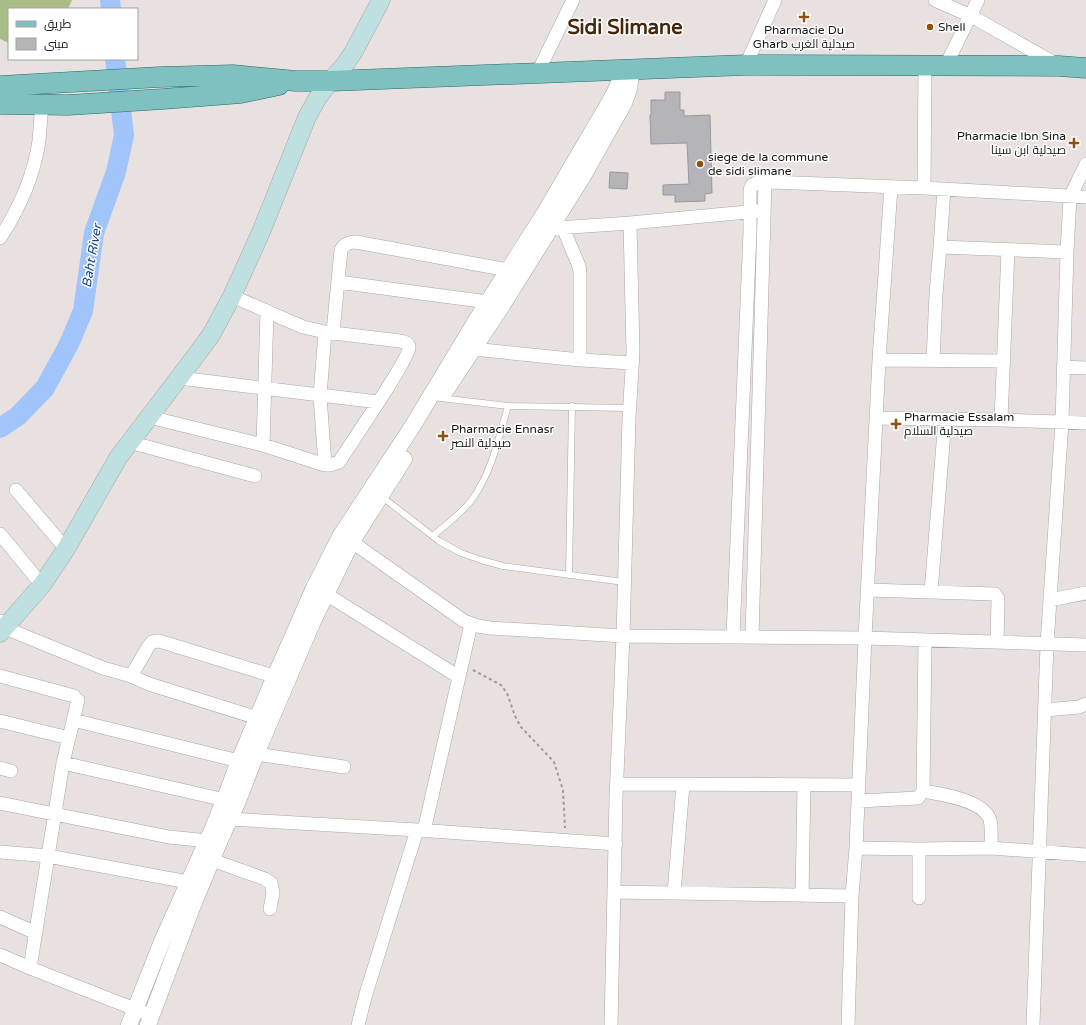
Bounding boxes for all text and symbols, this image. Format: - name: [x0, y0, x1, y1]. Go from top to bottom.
- legend: [8, 8, 138, 60]
- marker: Pharmacie Du Gharb صيدلية الغرب: [799, 12, 809, 22]
- district label: Sidi Slimane: [567, 16, 683, 40]
- text: طريق: [44, 17, 72, 31]
- place label: Shell: [938, 20, 965, 34]
- marker: Shell: [925, 22, 935, 32]
- place label: Pharmacie Du Gharb صيدلية الغرب: [753, 23, 855, 51]
- text: مبنى: [44, 37, 69, 51]
- place label: Pharmacie Ibn Sina صيدلية ابن سينا: [957, 129, 1066, 157]
- marker: Pharmacie Ibn Sina صيدلية ابن سينا: [1069, 138, 1079, 148]
- place label: siege de la commune de sidi slimane: [708, 150, 829, 178]
- marker: siege de la commune de sidi slimane: [695, 159, 705, 169]
- water label: Baht River: [79, 221, 106, 289]
- place label: Pharmacie Essalam صيدلية السلام: [904, 410, 1014, 439]
- marker: Pharmacie Essalam صيدلية السلام: [891, 419, 901, 429]
- place label: Pharmacie Ennasr صيدلية النصر: [450, 422, 554, 450]
- marker: Pharmacie Ennasr صيدلية النصر: [438, 431, 448, 441]

